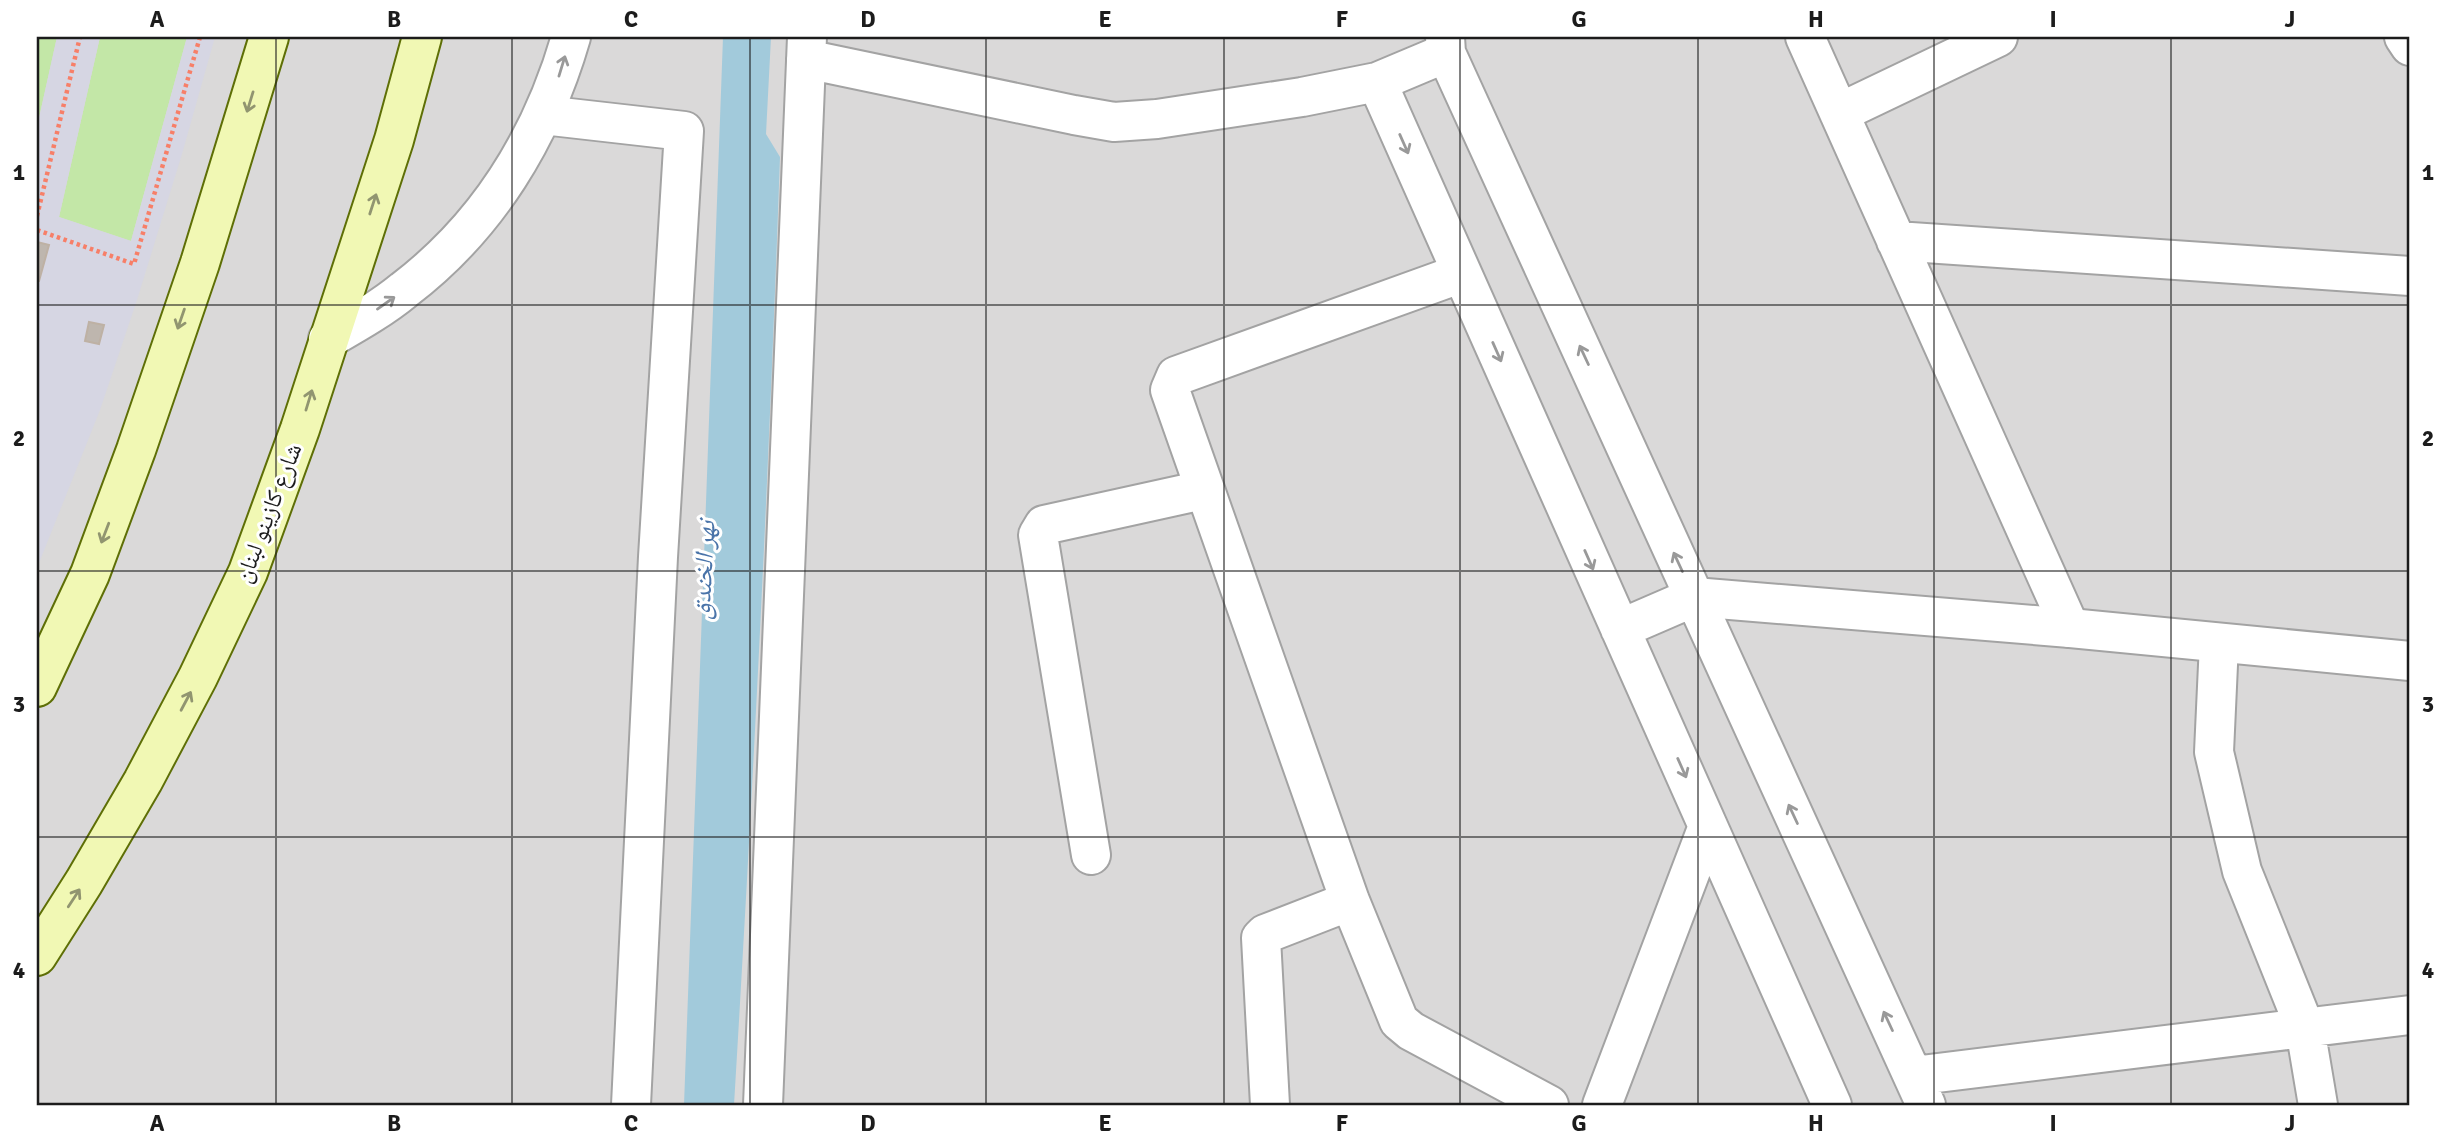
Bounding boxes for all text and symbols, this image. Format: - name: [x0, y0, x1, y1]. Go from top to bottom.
- text: A: [150, 5, 165, 34]
- text: B: [387, 5, 401, 34]
- text: C: [624, 5, 638, 34]
- text: D: [860, 5, 876, 34]
- text: E: [1098, 5, 1112, 34]
- text: F: [1336, 5, 1348, 34]
- text: G: [1571, 5, 1587, 34]
- text: H: [1808, 5, 1824, 34]
- text: I: [2049, 5, 2057, 34]
- text: J: [2285, 5, 2295, 34]
- one-way arrow: [557, 55, 570, 77]
- one-way arrow: [243, 91, 255, 113]
- one-way arrow: [1398, 133, 1411, 155]
- text: 1: [13, 158, 25, 187]
- text: 1: [2422, 158, 2434, 187]
- one-way arrow: [367, 194, 380, 216]
- one-way arrow: [376, 296, 395, 310]
- one-way arrow: [174, 308, 187, 330]
- one-way arrow: [1491, 341, 1504, 362]
- one-way arrow: [1577, 345, 1590, 367]
- one-way arrow: [304, 389, 316, 411]
- text: 2: [13, 424, 25, 453]
- text: 2: [2422, 424, 2434, 453]
- street label: شارع كازينو لبنان: [228, 439, 308, 587]
- water label: نهر الخندق: [685, 516, 723, 620]
- one-way arrow: [98, 522, 110, 544]
- one-way arrow: [1583, 549, 1596, 570]
- one-way arrow: [1671, 552, 1684, 573]
- text: 3: [13, 690, 25, 719]
- text: 3: [2422, 690, 2434, 719]
- one-way arrow: [179, 691, 193, 711]
- one-way arrow: [1676, 757, 1689, 778]
- one-way arrow: [1786, 804, 1799, 825]
- one-way arrow: [67, 889, 81, 909]
- text: 4: [13, 956, 25, 985]
- text: 4: [2422, 956, 2434, 985]
- one-way arrow: [1881, 1011, 1894, 1032]
- text: A: [150, 1109, 165, 1138]
- text: B: [387, 1109, 401, 1138]
- text: C: [624, 1109, 638, 1138]
- text: D: [860, 1109, 876, 1138]
- text: E: [1098, 1109, 1112, 1138]
- text: F: [1336, 1109, 1348, 1138]
- text: G: [1571, 1109, 1587, 1138]
- text: H: [1808, 1109, 1824, 1138]
- text: I: [2049, 1109, 2057, 1138]
- text: J: [2285, 1109, 2295, 1138]

